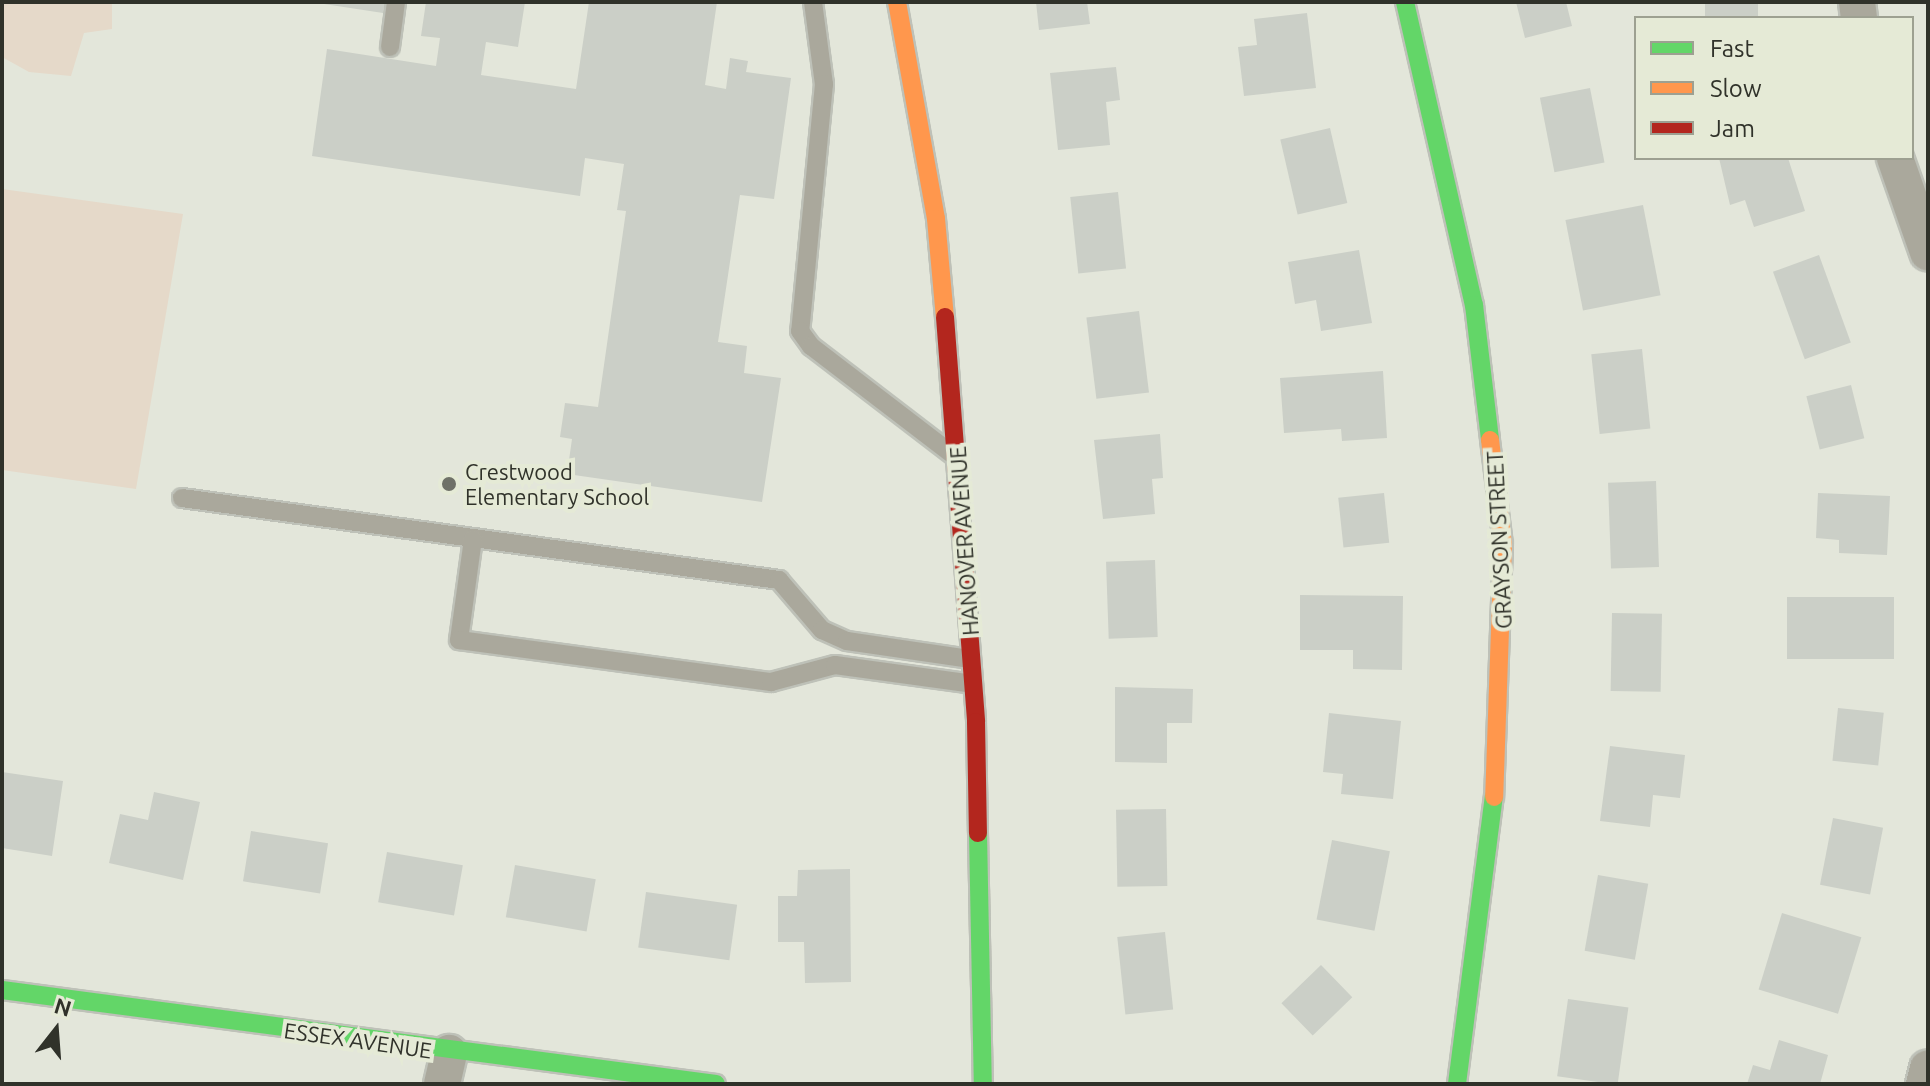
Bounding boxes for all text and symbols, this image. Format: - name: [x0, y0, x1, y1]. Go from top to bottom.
- legend: [1634, 16, 1914, 160]
- text: Fast: [1710, 35, 1754, 62]
- text: Slow: [1710, 75, 1762, 102]
- text: Jam: [1710, 115, 1755, 142]
- street label: HANOVER AVENUE: [944, 445, 984, 637]
- street label: GRAYSON STREET: [1481, 450, 1517, 630]
- place label: Crestwood Elementary School: [465, 458, 649, 510]
- marker: Crestwood Elementary School: [440, 475, 458, 493]
- north arrow: [16, 990, 96, 1070]
- text: N: [52, 992, 75, 1021]
- street label: ESSEX AVENUE: [282, 1017, 434, 1063]

